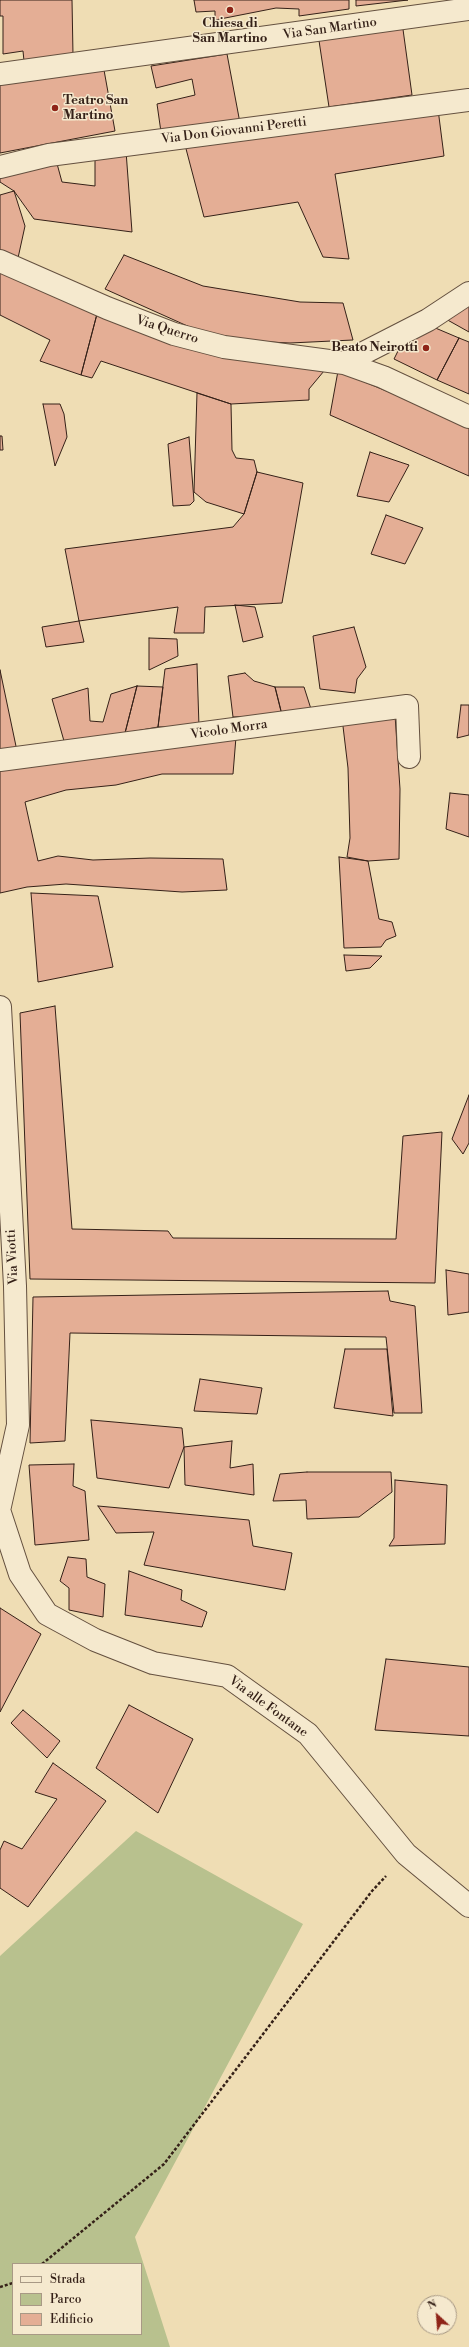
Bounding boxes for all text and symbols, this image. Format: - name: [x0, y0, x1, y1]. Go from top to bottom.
- marker: Chiesa di San Martino: [225, 5, 235, 15]
- street label: Via San Martino: [282, 15, 378, 43]
- place label: Chiesa di San Martino: [193, 16, 267, 47]
- place label: Teatro San Martino: [63, 93, 128, 124]
- marker: Teatro San Martino: [50, 103, 60, 113]
- street label: Via Don Giovanni Peretti: [160, 114, 308, 148]
- street label: Via Querro: [134, 313, 200, 347]
- place label: Beato Neirotti: [331, 340, 418, 356]
- marker: Beato Neirotti: [421, 343, 431, 353]
- street label: Vicolo Morra: [190, 717, 268, 743]
- street label: Via Viotti: [4, 1229, 22, 1285]
- street label: Via alle Fontane: [225, 1673, 311, 1741]
- legend: [12, 2263, 142, 2335]
- text: Strada: [50, 2272, 85, 2287]
- text: Parco: [50, 2292, 82, 2307]
- north arrow: [417, 2295, 457, 2335]
- text: N: [425, 2297, 439, 2313]
- text: Edificio: [50, 2312, 93, 2327]

